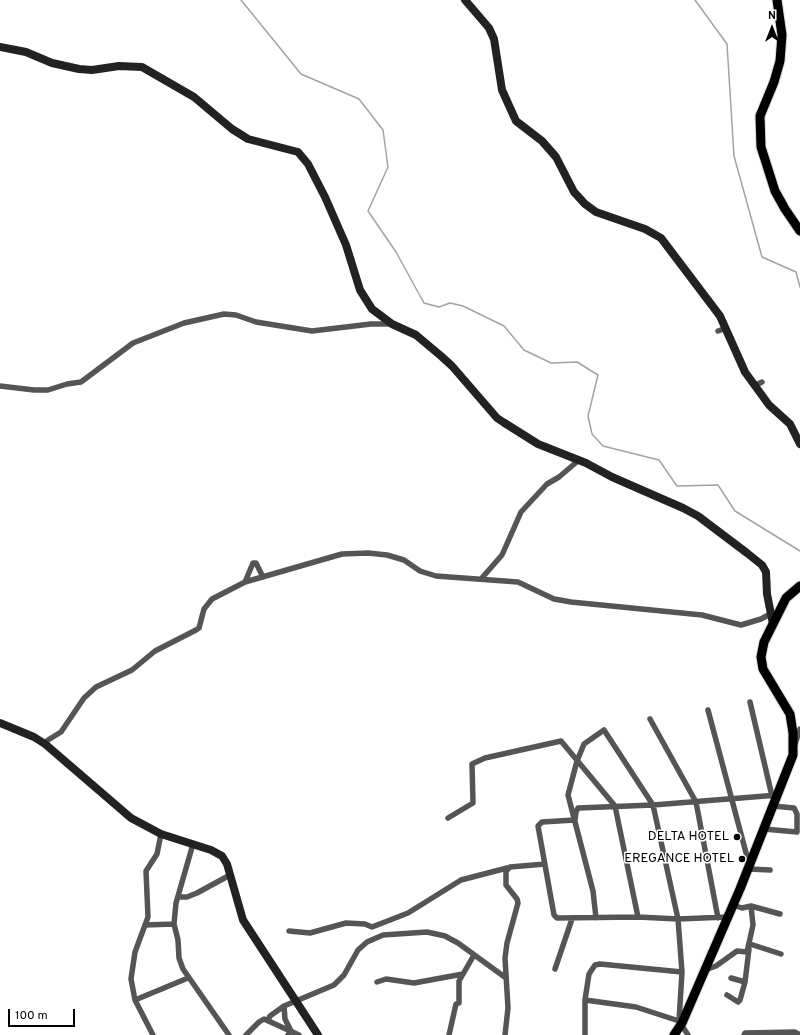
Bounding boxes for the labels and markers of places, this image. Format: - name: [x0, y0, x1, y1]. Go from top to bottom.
- place label: DELTA HOTEL: [648, 829, 729, 845]
- marker: DELTA HOTEL: [732, 832, 742, 842]
- place label: EREGANCE HOTEL: [624, 851, 734, 867]
- marker: EREGANCE HOTEL: [737, 854, 747, 864]

